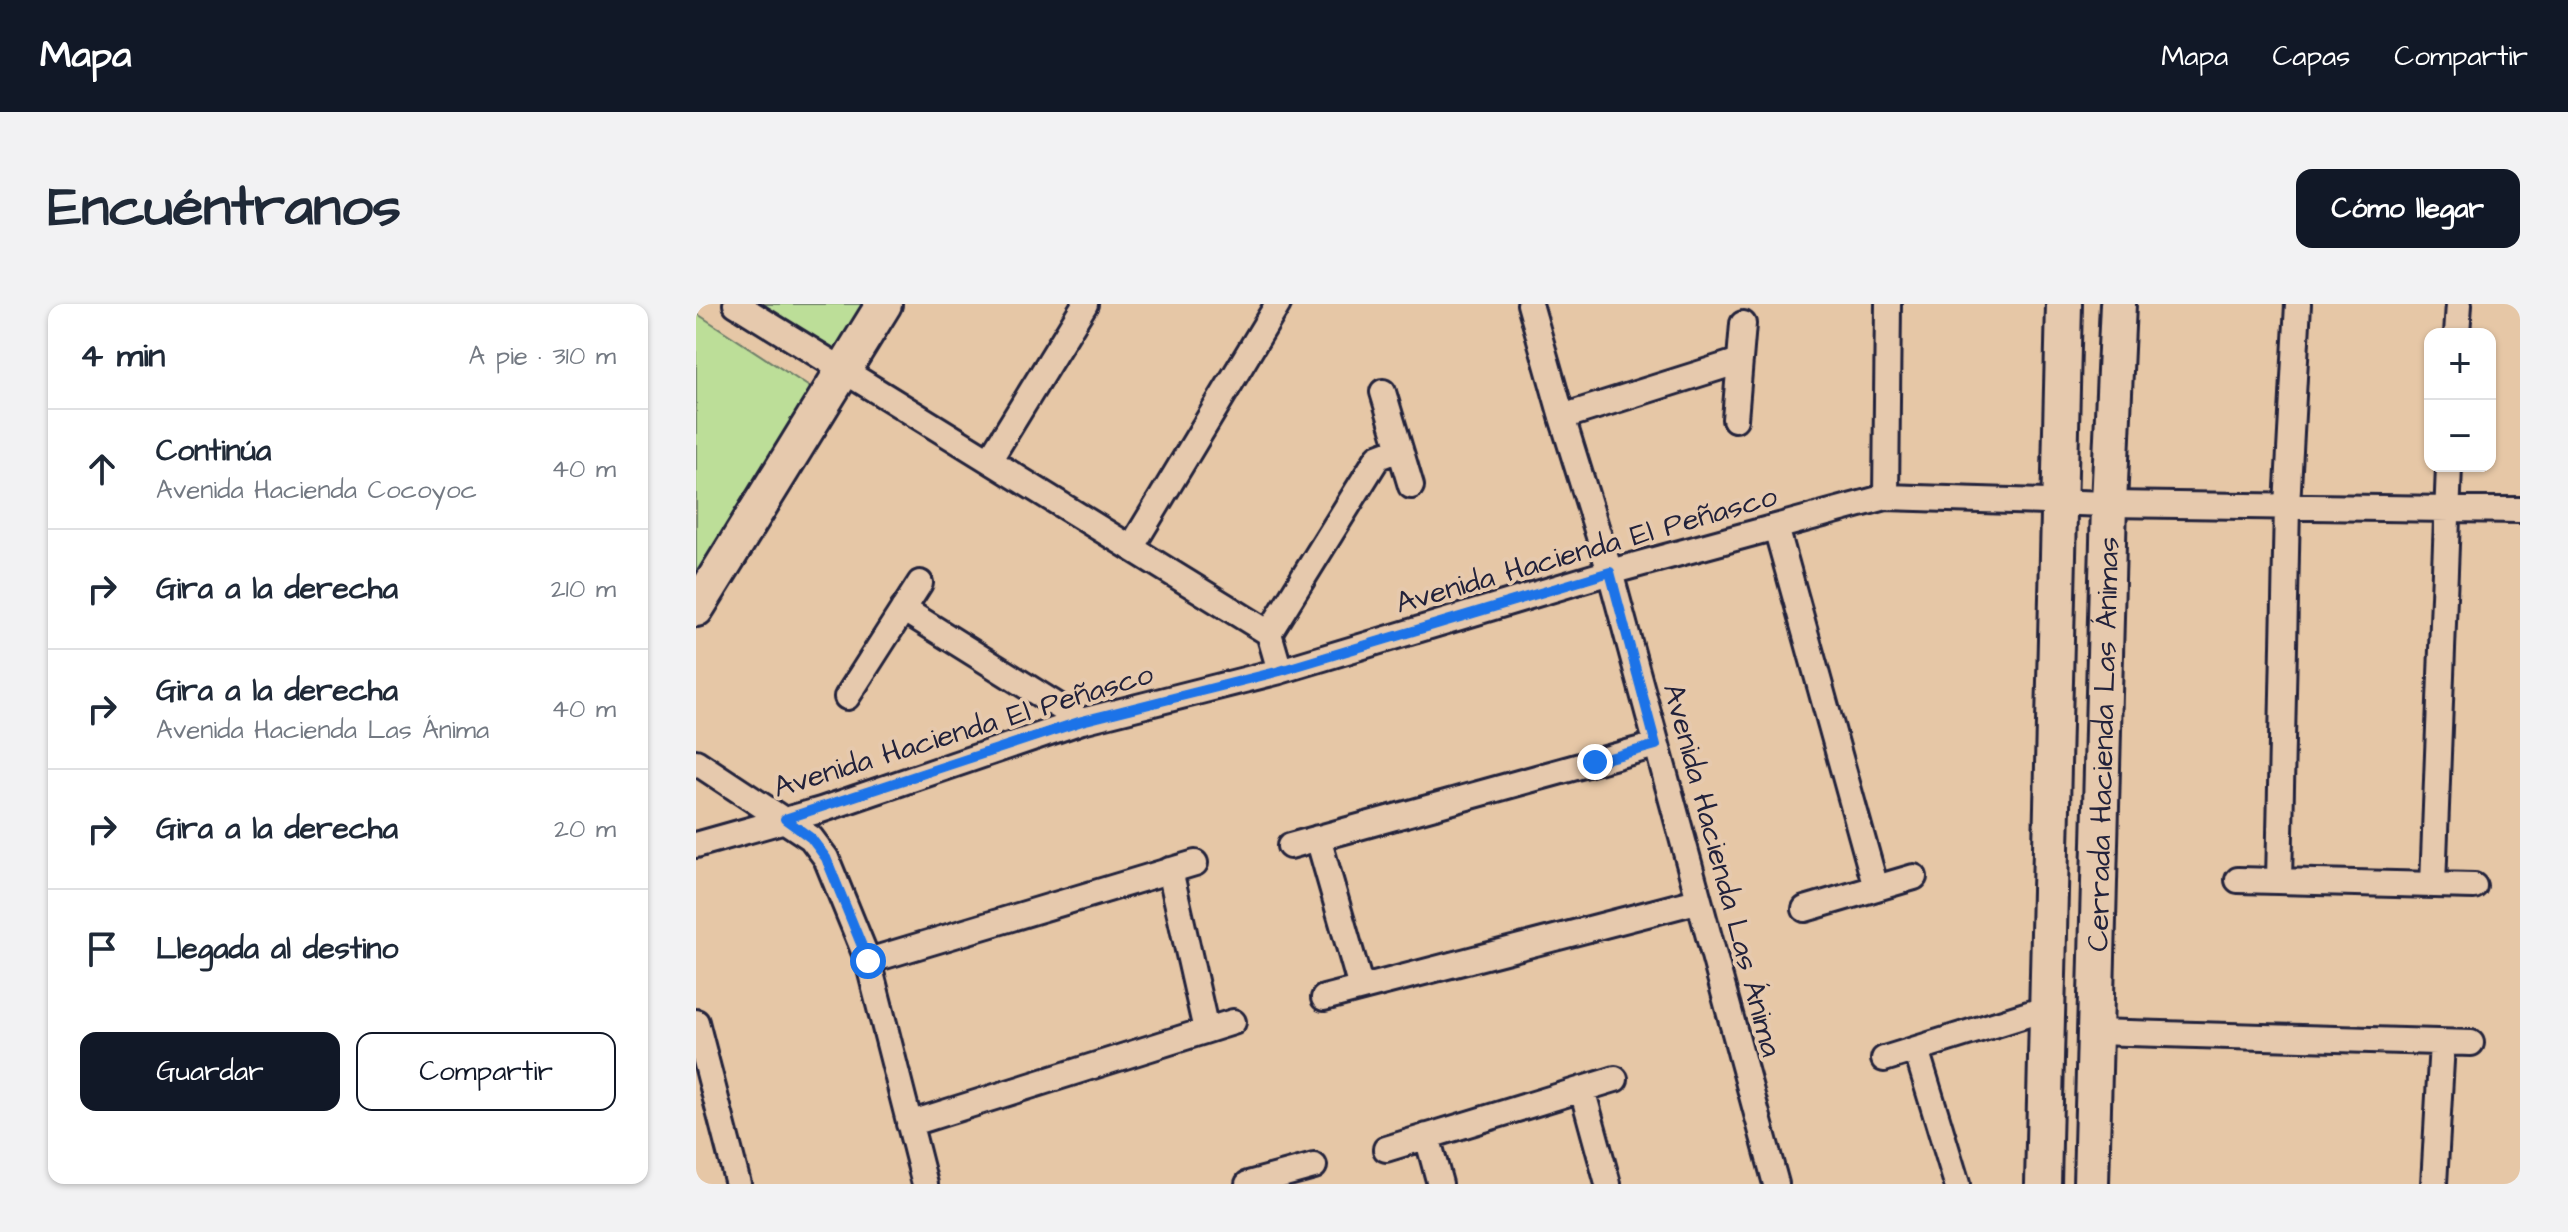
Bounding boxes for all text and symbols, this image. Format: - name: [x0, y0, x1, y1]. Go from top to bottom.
- text: Mapa: [40, 30, 131, 82]
- text: Mapa: [2161, 37, 2228, 76]
- text: Capas: [2272, 37, 2350, 76]
- text: Compartir: [2394, 37, 2528, 76]
- text: Encuéntranos: [48, 169, 401, 247]
- button: Cómo llegar: [2296, 169, 2520, 248]
- map controls: [2424, 328, 2496, 472]
- button: +: [2424, 328, 2496, 400]
- text: 4 min: [80, 332, 165, 380]
- text: A pie · 310 m: [468, 338, 616, 374]
- button: −: [2424, 400, 2496, 472]
- text: Continúa: [156, 430, 271, 472]
- icon: ahead: [80, 447, 124, 491]
- text: 40 m: [551, 451, 616, 487]
- text: Avenida Hacienda Cocoyoc: [156, 472, 477, 508]
- street label: Avenida Hacienda El Peñasco: [1391, 475, 1782, 625]
- street label: Cerrada Hacienda Las Ánimas: [2077, 536, 2130, 952]
- icon: right: [80, 567, 124, 611]
- text: Gira a la derecha: [156, 568, 398, 610]
- text: 210 m: [551, 571, 616, 607]
- street label: Avenida Hacienda El Peñasco: [768, 653, 1158, 809]
- text: Gira a la derecha: [156, 670, 398, 712]
- street label: Avenida Hacienda Las Ánima: [1652, 679, 1792, 1061]
- icon: right: [80, 687, 124, 731]
- text: 40 m: [551, 691, 616, 727]
- text: Avenida Hacienda Las Ánima: [156, 712, 489, 748]
- route end: [1577, 744, 1613, 780]
- icon: right: [80, 807, 124, 851]
- text: Gira a la derecha: [156, 808, 398, 850]
- text: 20 m: [554, 811, 616, 847]
- icon: arrive: [80, 927, 124, 971]
- text: Llegada al destino: [156, 928, 398, 970]
- route start: [850, 943, 886, 979]
- button: Guardar: [80, 1032, 340, 1111]
- button: Compartir: [356, 1032, 616, 1111]

